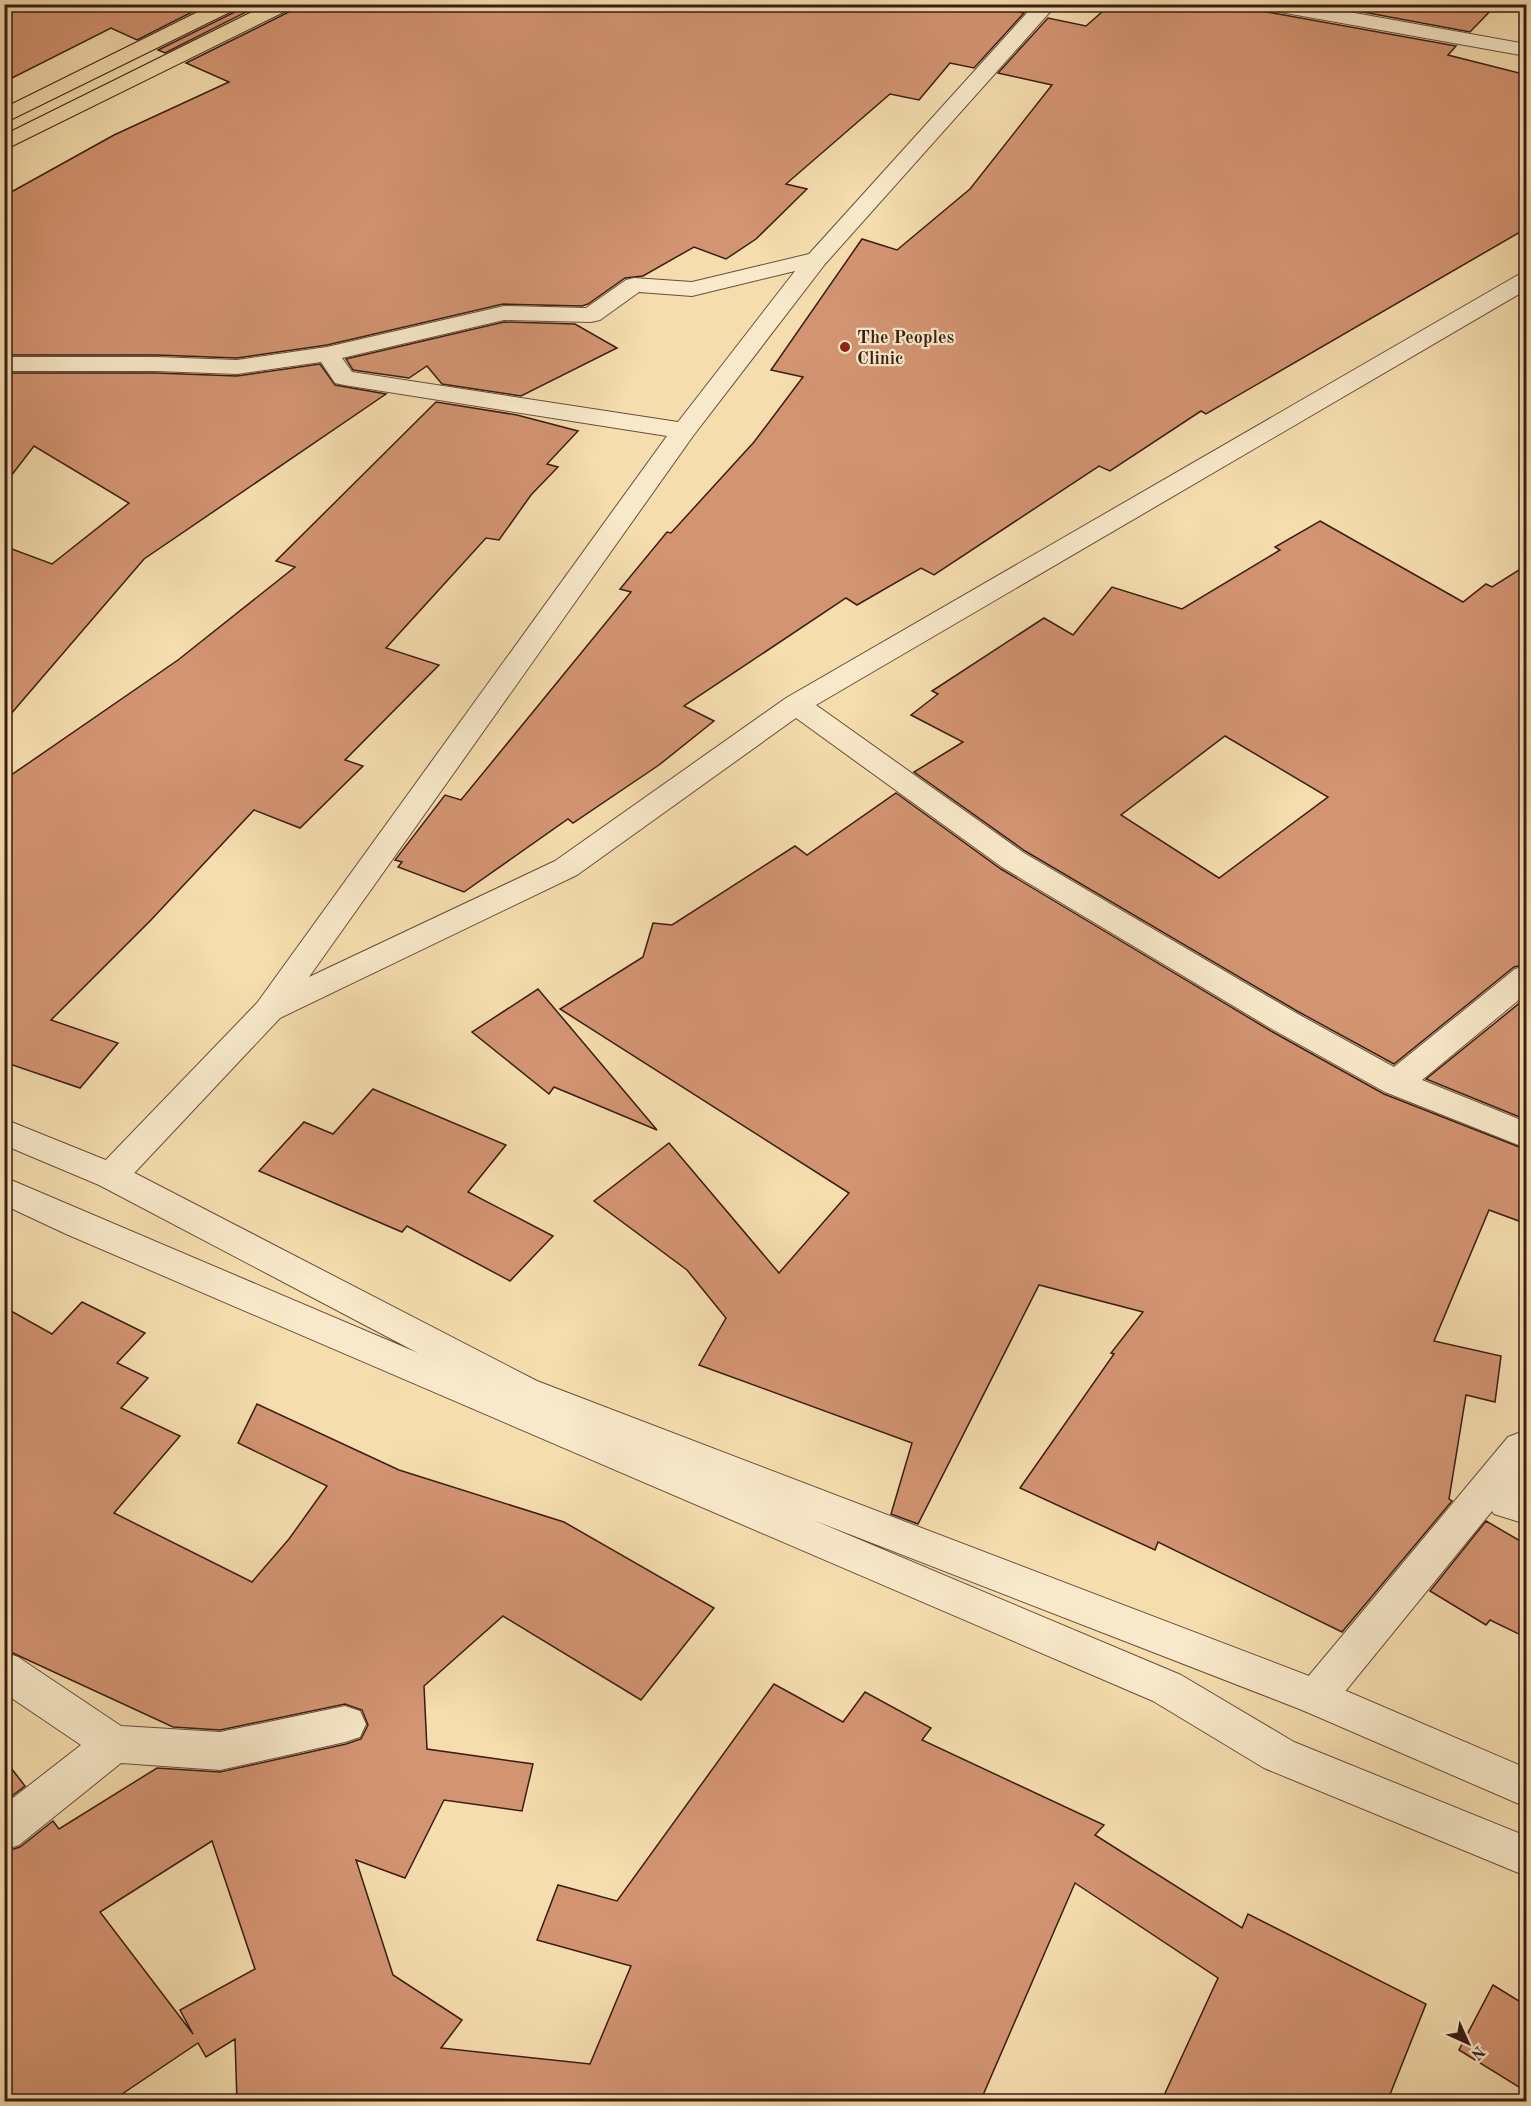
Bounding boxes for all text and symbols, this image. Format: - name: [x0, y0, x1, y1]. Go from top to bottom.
- place label: The Peoples Clinic: [857, 329, 955, 368]
- marker: The Peoples Clinic: [838, 340, 852, 354]
- north arrow: [1438, 2013, 1498, 2073]
- text: N: [1467, 2042, 1487, 2063]

